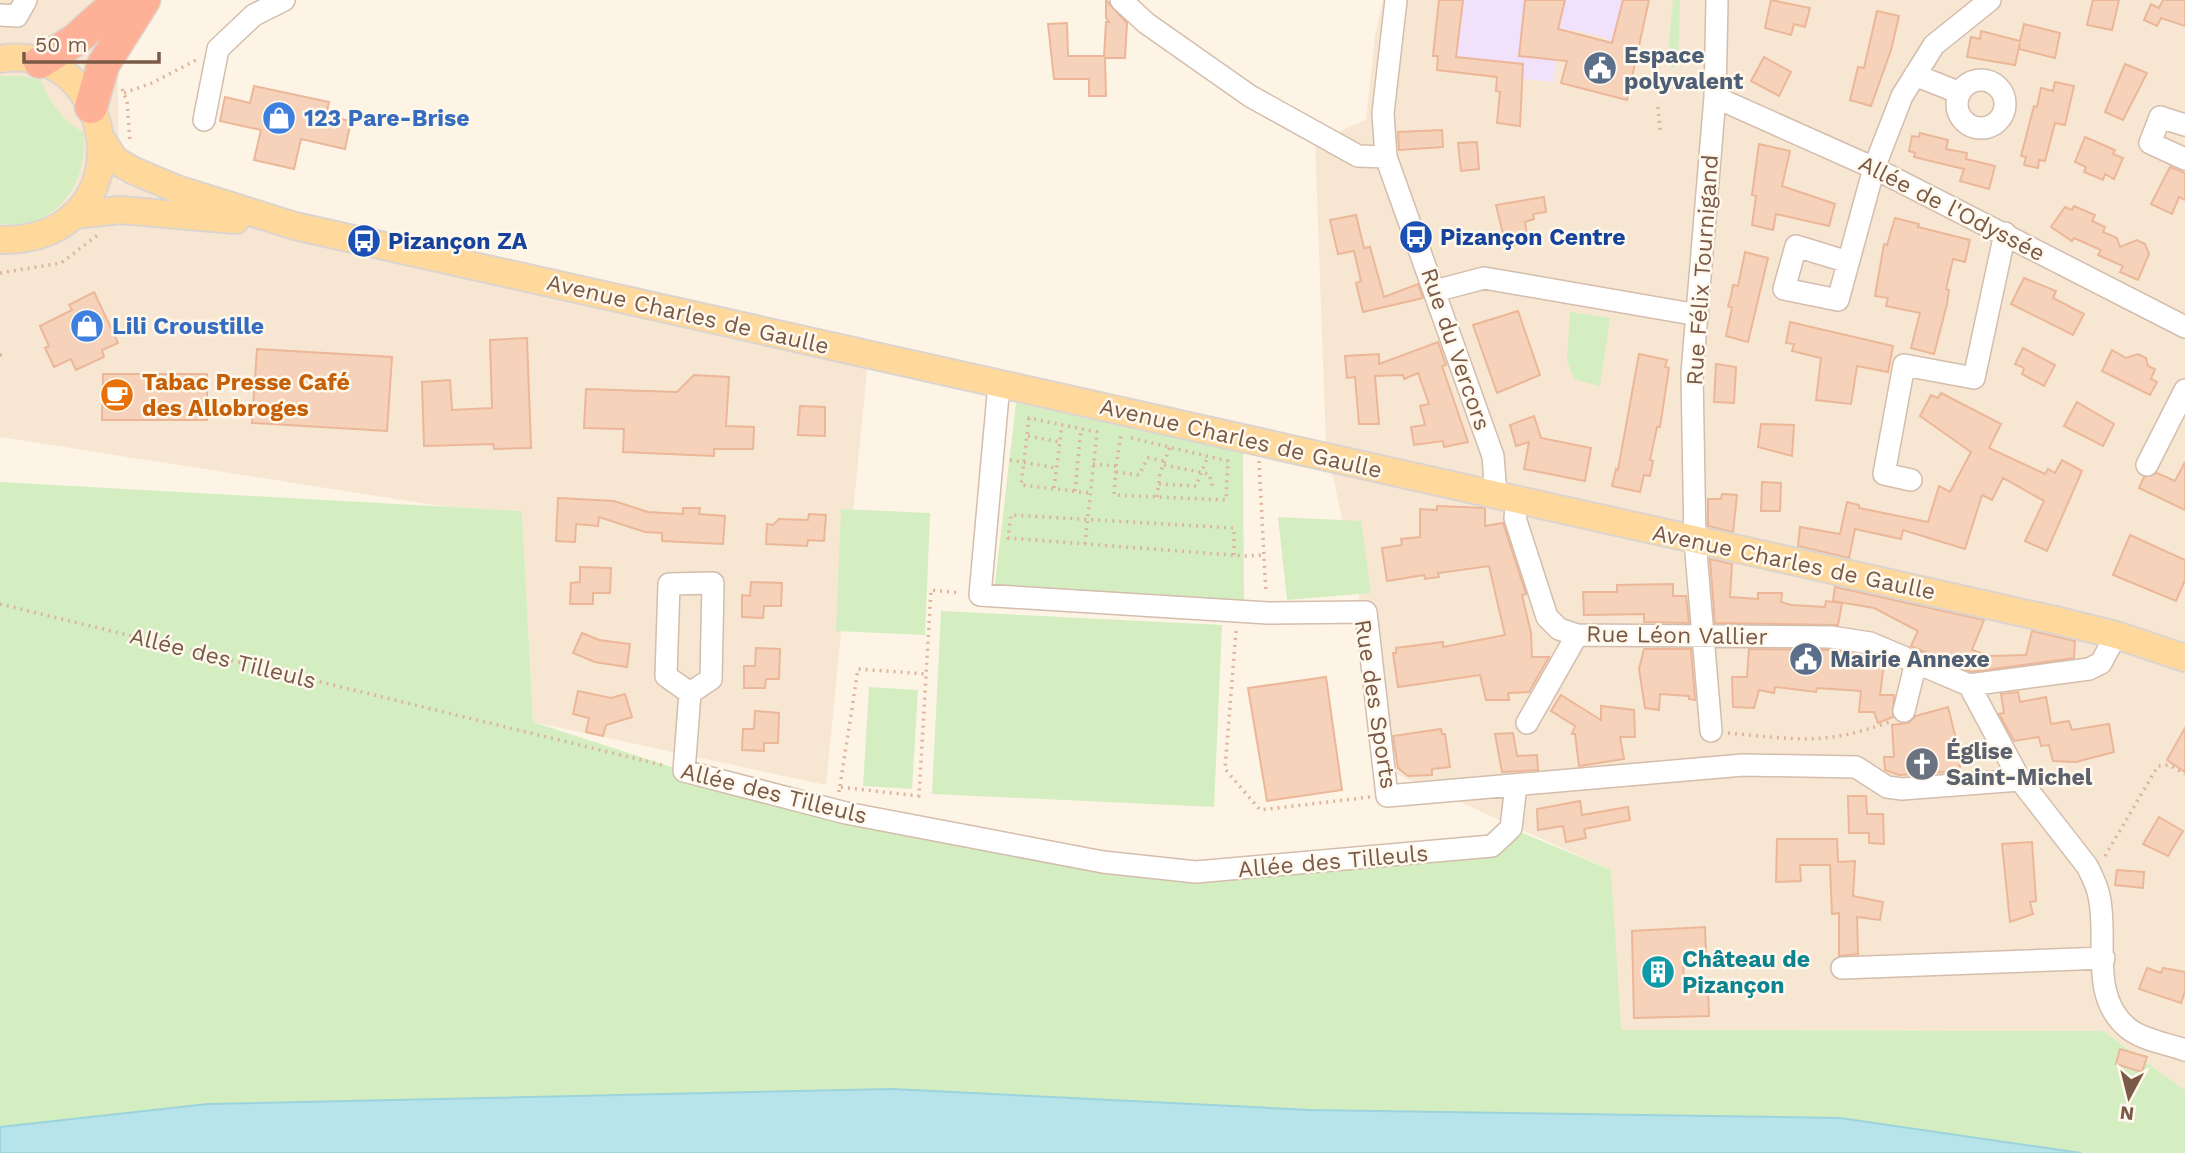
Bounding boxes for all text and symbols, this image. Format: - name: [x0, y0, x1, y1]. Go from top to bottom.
- scale bar: [24, 21, 159, 65]
- text: 50 m: [35, 32, 87, 57]
- place label: Espace polyvalent: [1624, 42, 1743, 95]
- public building icon: Espace polyvalent: [1581, 49, 1619, 87]
- shop icon: 123 Pare-Brise: [260, 99, 298, 137]
- place label: 123 Pare-Brise: [304, 105, 470, 132]
- street label: Allée de l'Odyssée: [1854, 150, 2049, 267]
- street label: Rue Félix Tournigand: [1681, 154, 1724, 386]
- bus stop icon: Pizançon Centre: [1397, 218, 1435, 256]
- bus stop icon: Pizançon ZA: [345, 222, 383, 260]
- place label: Pizançon Centre: [1440, 224, 1625, 251]
- place label: Pizançon ZA: [388, 228, 528, 255]
- street label: Rue du Vercors: [1415, 264, 1496, 434]
- street label: Avenue Charles de Gaulle: [544, 269, 832, 360]
- shop icon: Lili Croustille: [68, 307, 106, 345]
- place label: Lili Croustille: [112, 313, 264, 340]
- place label: Tabac Presse Café des Allobroges: [142, 369, 350, 422]
- cafe icon: Tabac Presse Café des Allobroges: [98, 376, 136, 414]
- street label: Avenue Charles de Gaulle: [1097, 393, 1385, 484]
- street label: Avenue Charles de Gaulle: [1650, 519, 1938, 606]
- street label: Rue des Sports: [1349, 617, 1402, 791]
- street label: Rue Léon Vallier: [1586, 620, 1768, 651]
- street label: Allée des Tilleuls: [127, 622, 319, 695]
- public building icon: Mairie Annexe: [1787, 640, 1825, 678]
- place label: Mairie Annexe: [1830, 646, 1990, 673]
- place label: Église Saint-Michel: [1946, 738, 2093, 791]
- church icon: Église Saint-Michel: [1903, 745, 1941, 783]
- street label: Allée des Tilleuls: [678, 757, 870, 830]
- street label: Allée des Tilleuls: [1237, 840, 1429, 883]
- place label: Château de Pizançon: [1682, 946, 1810, 999]
- building icon: Château de Pizançon: [1639, 953, 1677, 991]
- north arrow: [2094, 1062, 2164, 1132]
- text: N: [2119, 1101, 2135, 1126]

